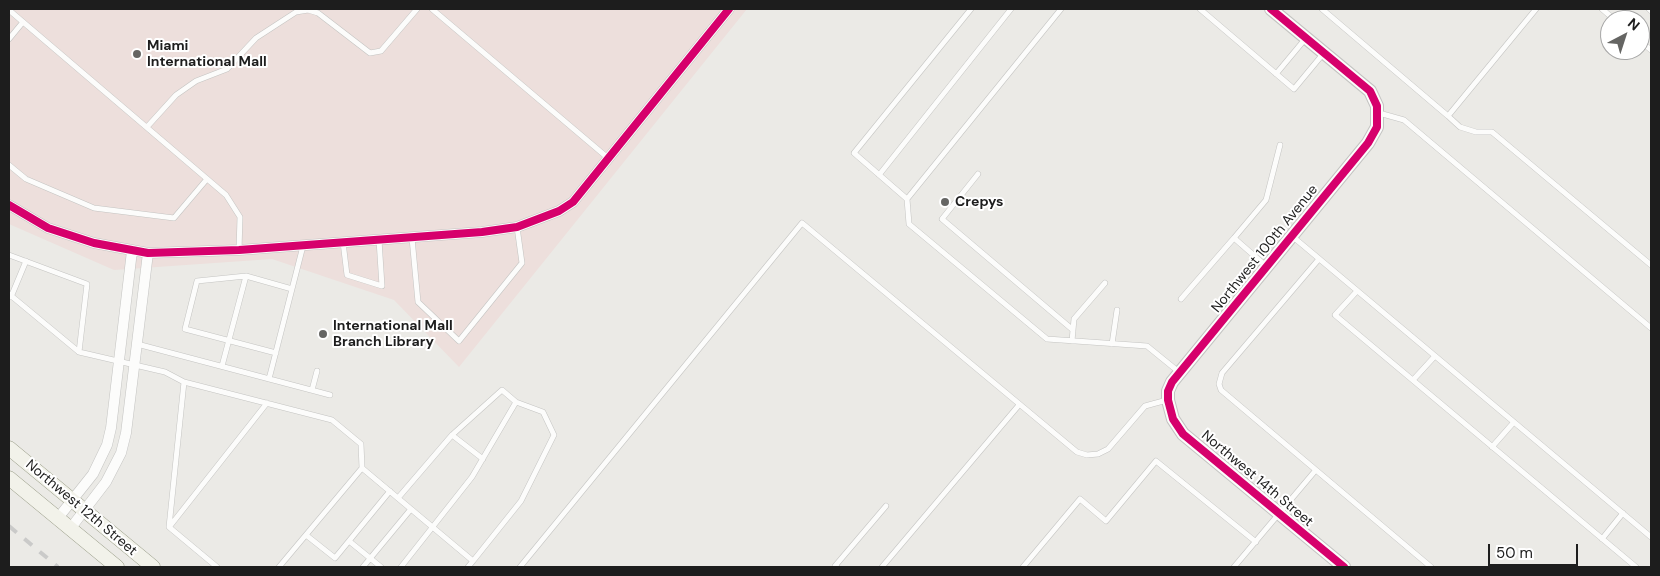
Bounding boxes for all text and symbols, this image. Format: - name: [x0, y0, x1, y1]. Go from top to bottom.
- north arrow: [1600, 10, 1650, 60]
- text: N: [1624, 14, 1644, 34]
- place label: Miami International Mall: [147, 38, 267, 70]
- marker: Miami International Mall: [131, 48, 143, 60]
- street label: Northwest 100th Avenue: [1208, 182, 1322, 316]
- place label: Crepys: [955, 194, 1003, 210]
- marker: Crepys: [939, 196, 951, 208]
- place label: International Mall Branch Library: [333, 318, 453, 351]
- marker: International Mall Branch Library: [317, 328, 329, 340]
- street label: Northwest 14th Street: [1198, 427, 1316, 531]
- street label: Northwest 12th Street: [22, 456, 140, 560]
- scale bar: [1490, 534, 1580, 566]
- text: 50 m: [1496, 543, 1533, 563]

